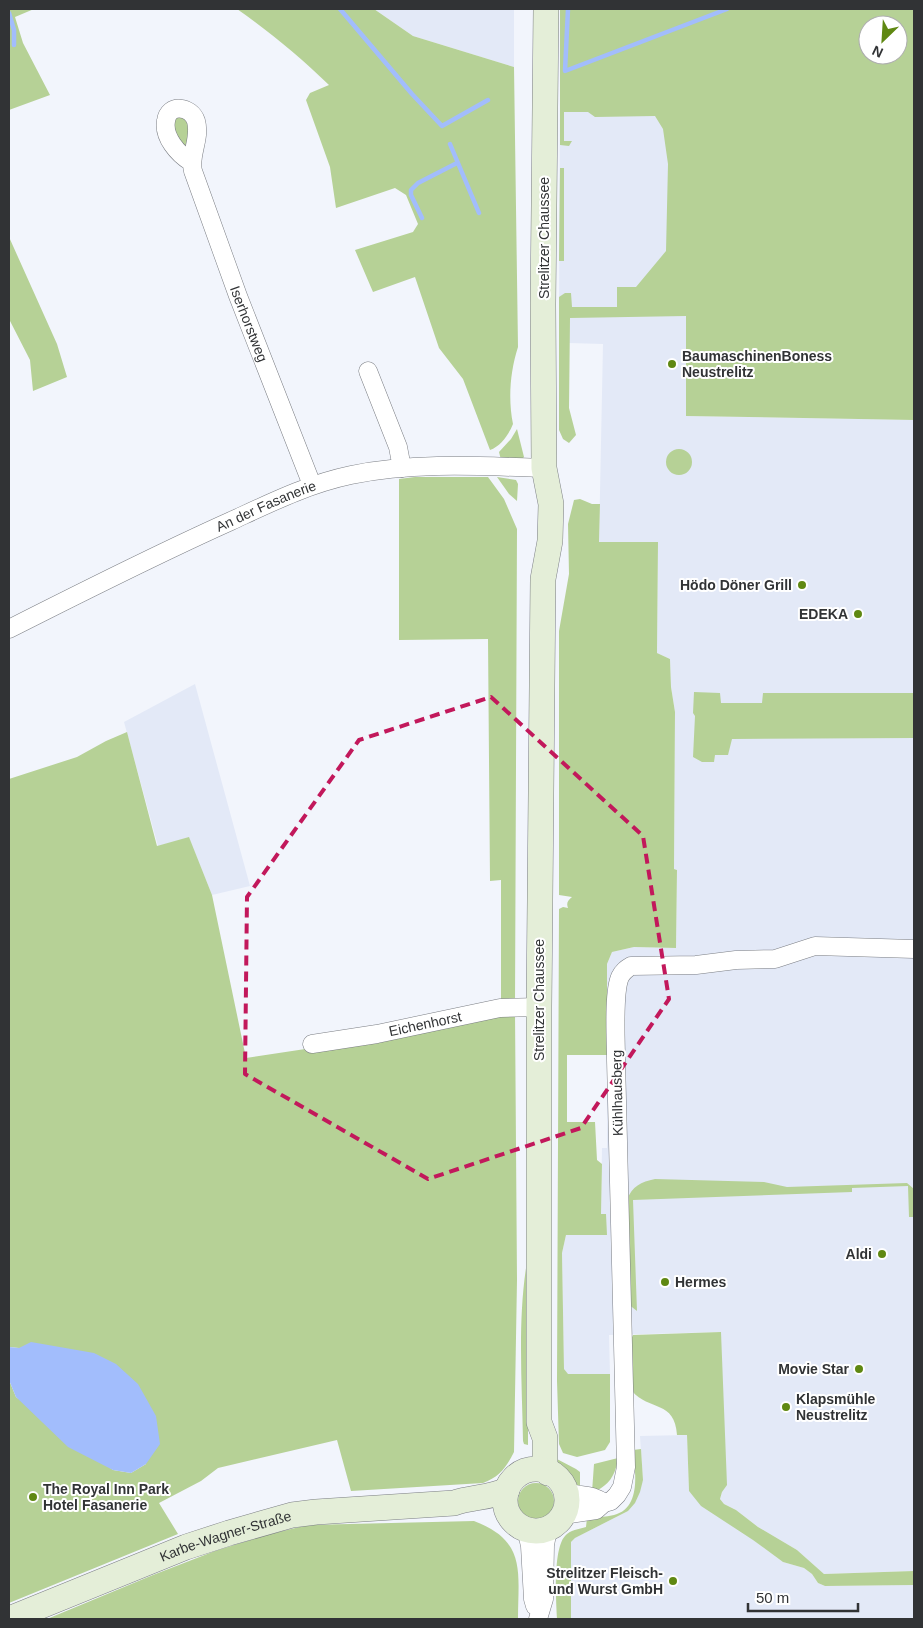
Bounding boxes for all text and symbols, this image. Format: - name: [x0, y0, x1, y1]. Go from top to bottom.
- north arrow: [858, 15, 908, 65]
- text: N: [870, 42, 885, 61]
- street label: Strelitzer Chaussee: [536, 177, 552, 299]
- street label: Iserhorstweg: [227, 284, 271, 364]
- place label: BaumaschinenBoness Neustrelitz: [682, 348, 832, 380]
- marker: BaumaschinenBoness Neustrelitz: [666, 358, 678, 370]
- street label: An der Fasanerie: [213, 477, 318, 535]
- place label: Hödo Döner Grill: [680, 577, 792, 593]
- marker: Hödo Döner Grill: [796, 579, 808, 591]
- place label: EDEKA: [799, 606, 848, 622]
- marker: EDEKA: [852, 608, 864, 620]
- street label: Strelitzer Chaussee: [531, 939, 547, 1061]
- street label: Eichenhorst: [387, 1008, 463, 1039]
- street label: Kühlhausberg: [608, 1050, 626, 1136]
- place label: Aldi: [846, 1246, 872, 1262]
- marker: Aldi: [876, 1248, 888, 1260]
- place label: Hermes: [675, 1274, 727, 1290]
- marker: Hermes: [659, 1276, 671, 1288]
- place label: Movie Star: [778, 1361, 850, 1377]
- marker: Movie Star: [853, 1363, 865, 1375]
- place label: Klapsmühle Neustrelitz: [796, 1391, 876, 1423]
- marker: Klapsmühle Neustrelitz: [780, 1401, 792, 1413]
- place label: The Royal Inn Park Hotel Fasanerie: [43, 1481, 169, 1513]
- marker: The Royal Inn Park Hotel Fasanerie: [27, 1491, 39, 1503]
- street label: Karbe-Wagner-Straße: [157, 1508, 293, 1565]
- place label: Strelitzer Fleisch- und Wurst GmbH: [546, 1565, 663, 1597]
- marker: Strelitzer Fleisch- und Wurst GmbH: [667, 1575, 679, 1587]
- scale bar: [748, 1580, 858, 1612]
- text: 50 m: [756, 1589, 789, 1606]

